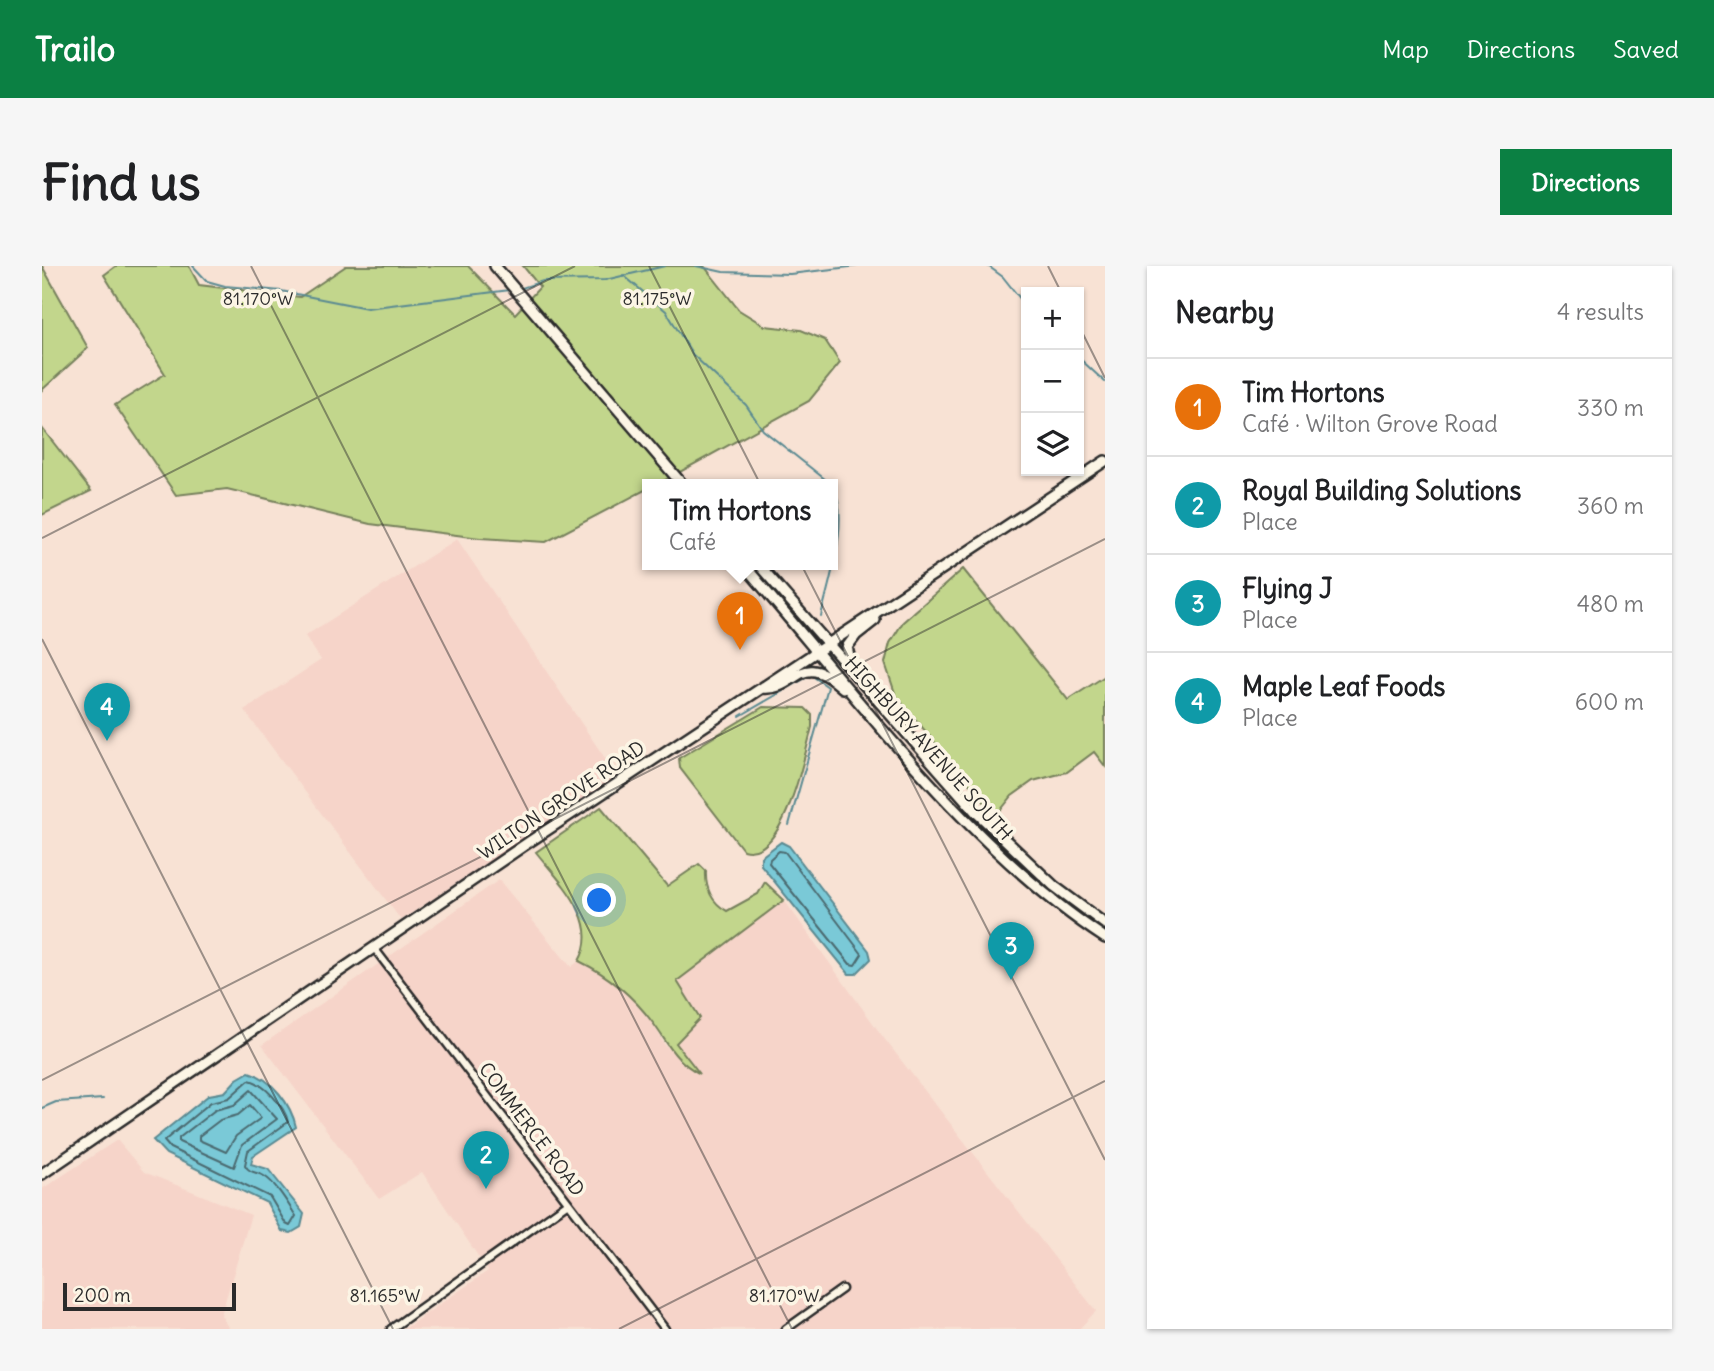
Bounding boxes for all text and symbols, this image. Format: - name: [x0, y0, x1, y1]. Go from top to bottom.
- text: Trailo: [35, 28, 115, 70]
- text: Map: [1382, 34, 1429, 64]
- text: Directions: [1467, 34, 1575, 64]
- text: Saved: [1613, 34, 1679, 64]
- button: Directions: [1500, 149, 1672, 215]
- text: Find us: [42, 152, 200, 213]
- text: 81.170°W: [223, 287, 293, 310]
- text: 81.175°W: [622, 287, 692, 310]
- map controls: [1021, 287, 1084, 476]
- button: +: [1021, 287, 1084, 350]
- text: Nearby: [1175, 293, 1275, 331]
- text: 4 results: [1557, 297, 1644, 326]
- button: −: [1021, 350, 1084, 413]
- text: Tim Hortons: [1242, 376, 1385, 409]
- text: 1: [1193, 393, 1203, 422]
- text: 330 m: [1577, 393, 1644, 422]
- text: Café · Wilton Grove Road: [1242, 409, 1498, 438]
- button: layers: [1021, 413, 1084, 476]
- text: Royal Building Solutions: [1242, 474, 1521, 507]
- popup: [642, 479, 838, 570]
- text: 2: [1192, 491, 1204, 520]
- text: 360 m: [1577, 491, 1644, 520]
- text: Tim Hortons: [669, 494, 811, 527]
- text: Place: [1242, 507, 1298, 536]
- text: Café: [669, 527, 716, 556]
- text: Flying J: [1242, 572, 1332, 605]
- text: 3: [1191, 589, 1205, 618]
- text: 480 m: [1577, 589, 1644, 618]
- pin: 1: [717, 592, 763, 650]
- text: Place: [1242, 605, 1298, 634]
- street label: HIGHBURY AVENUE SOUTH: [840, 651, 1018, 845]
- text: Maple Leaf Foods: [1242, 670, 1445, 703]
- pin: 4: [84, 683, 130, 741]
- text: 4: [1191, 687, 1205, 716]
- text: 600 m: [1575, 687, 1644, 716]
- text: Place: [1242, 703, 1298, 732]
- street label: WILTON GROVE ROAD: [473, 735, 649, 865]
- your location: [582, 883, 616, 917]
- pin: 3: [988, 922, 1034, 980]
- street label: COMMERCE ROAD: [474, 1057, 590, 1201]
- pin: 2: [463, 1131, 509, 1189]
- scale bar: [63, 1280, 236, 1312]
- text: 200 m: [74, 1283, 131, 1307]
- text: 81.165°W: [350, 1284, 420, 1307]
- text: 81.170°W: [749, 1284, 819, 1307]

